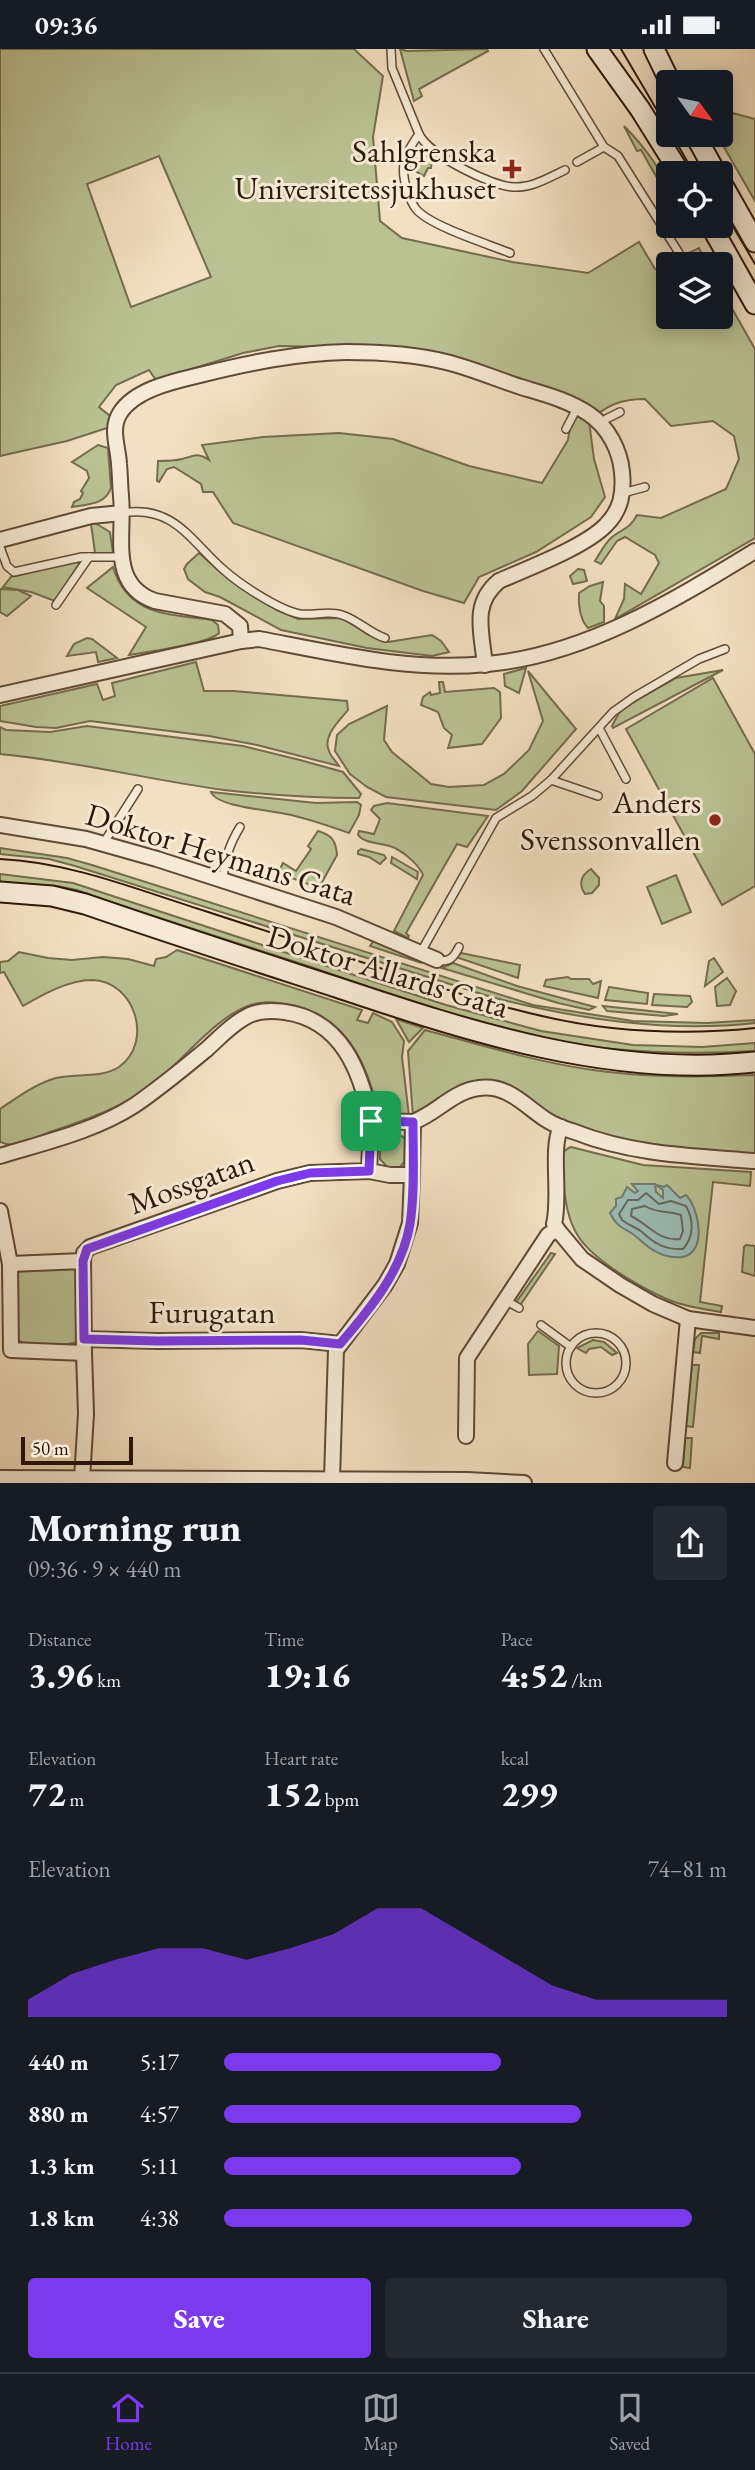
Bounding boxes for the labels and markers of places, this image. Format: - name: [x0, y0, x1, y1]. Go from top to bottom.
- place label: Sahlgrenska Universitetssjukhuset: [235, 130, 496, 209]
- marker: Sahlgrenska Universitetssjukhuset: [502, 159, 522, 179]
- place label: Anders Svenssonvallen: [520, 781, 701, 860]
- marker: Anders Svenssonvallen: [707, 812, 723, 828]
- pin: [341, 1091, 401, 1151]

